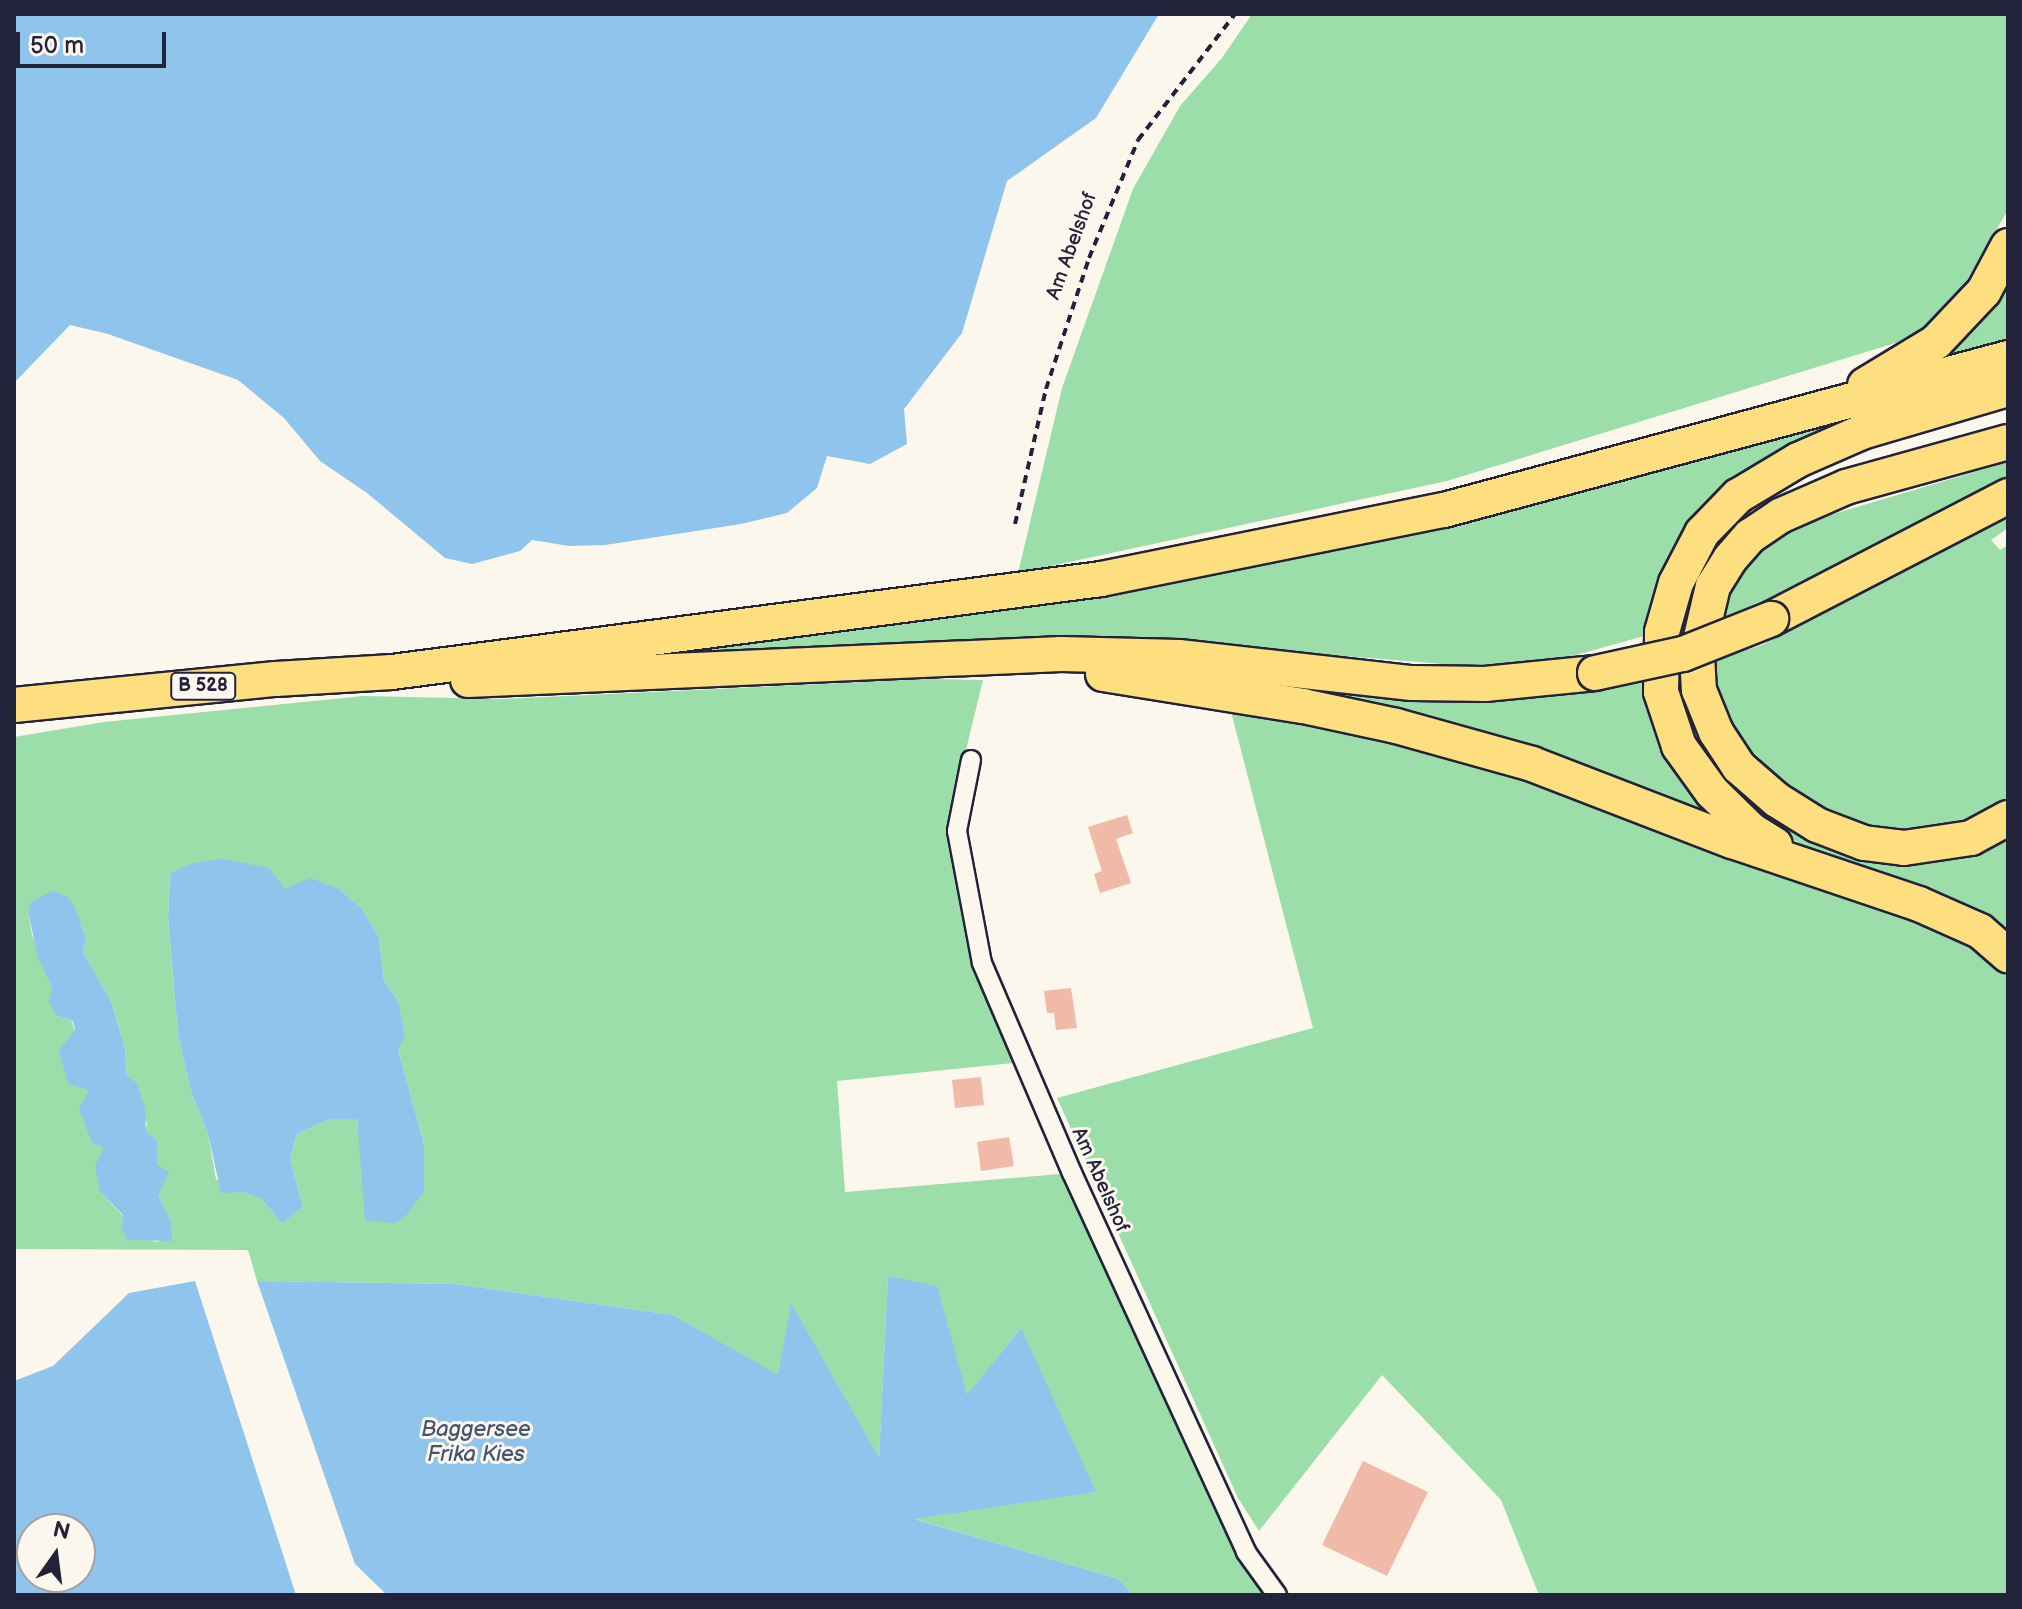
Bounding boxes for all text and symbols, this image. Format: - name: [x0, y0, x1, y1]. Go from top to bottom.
- scale bar: [20, 16, 170, 66]
- text: 50 m: [30, 31, 84, 60]
- street label: Am Abelshof: [1042, 189, 1102, 303]
- road number: B 528: [169, 672, 237, 700]
- street label: Am Abelshof: [1066, 1124, 1134, 1236]
- water label: Baggersee Frika Kies: [421, 1416, 531, 1468]
- north arrow: [16, 1513, 96, 1593]
- text: N: [50, 1516, 73, 1546]

